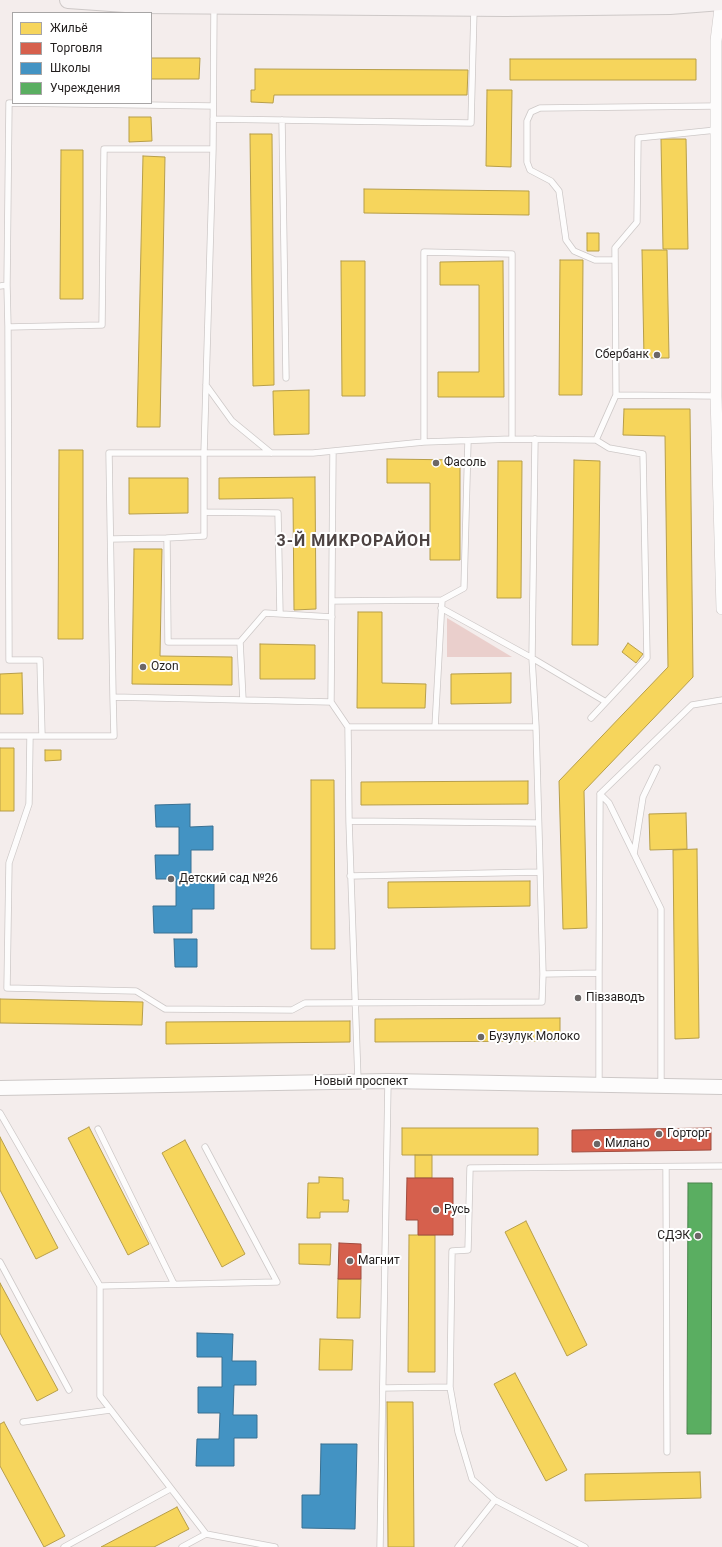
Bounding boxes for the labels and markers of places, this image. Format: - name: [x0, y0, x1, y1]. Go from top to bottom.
- place label: Сбербанк: [595, 348, 649, 362]
- marker: Сбербанк: [652, 350, 662, 360]
- place label: Фасоль: [444, 456, 486, 470]
- marker: Фасоль: [431, 458, 441, 468]
- place label: Ozon: [151, 660, 179, 674]
- marker: Ozon: [138, 662, 148, 672]
- place label: Детский сад №26: [179, 872, 278, 886]
- marker: Детский сад №26: [166, 874, 176, 884]
- place label: Півзаводъ: [586, 991, 645, 1005]
- marker: Півзаводъ: [573, 993, 583, 1003]
- place label: Бузулук Молоко: [489, 1030, 580, 1044]
- marker: Бузулук Молоко: [476, 1032, 486, 1042]
- place label: Горторг: [667, 1127, 710, 1141]
- marker: Горторг: [654, 1129, 664, 1139]
- place label: Милано: [605, 1137, 650, 1151]
- marker: Милано: [592, 1139, 602, 1149]
- place label: Русь: [444, 1203, 470, 1217]
- marker: Русь: [431, 1205, 441, 1215]
- place label: СДЭК: [657, 1229, 690, 1243]
- marker: СДЭК: [693, 1231, 703, 1241]
- place label: Магнит: [358, 1254, 400, 1268]
- marker: Магнит: [345, 1256, 355, 1266]

